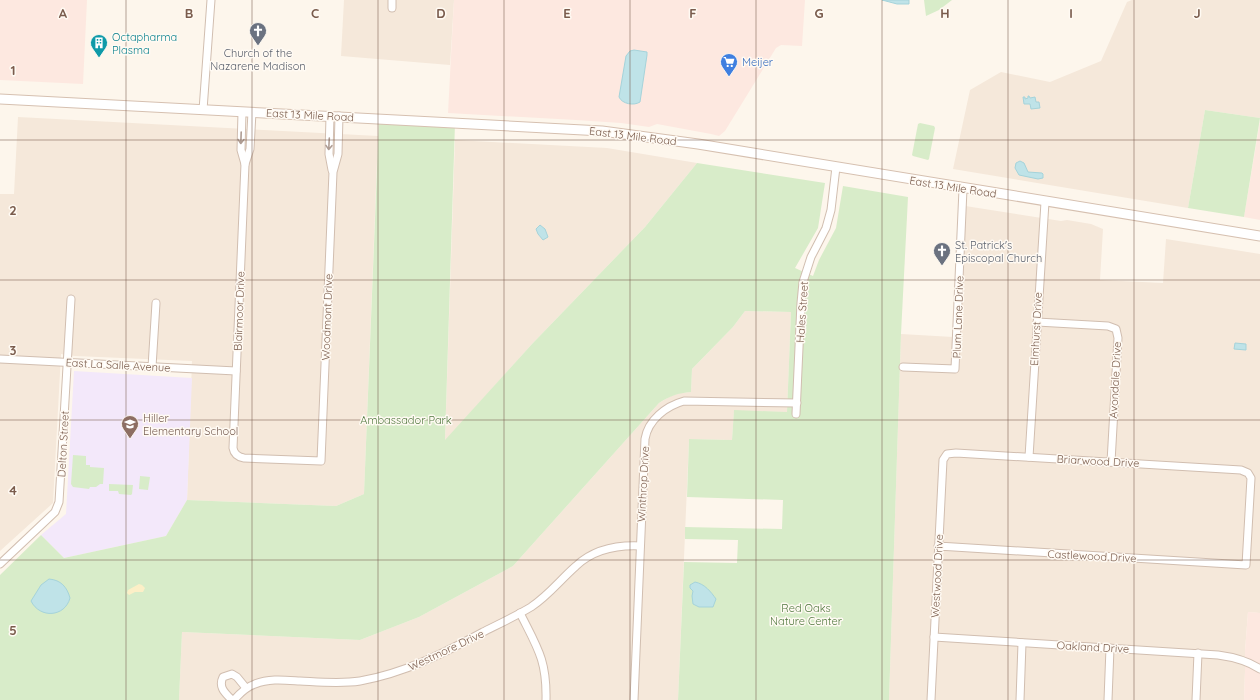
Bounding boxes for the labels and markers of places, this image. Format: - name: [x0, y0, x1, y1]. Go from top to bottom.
- church icon: Church of the Nazarene Madison: [248, 21, 268, 46]
- place label: Octapharma Plasma: [112, 30, 177, 57]
- building icon: Octapharma Plasma: [89, 33, 109, 58]
- place label: Church of the Nazarene Madison: [210, 46, 306, 73]
- supermarket icon: Meijer: [719, 52, 739, 77]
- place label: Meijer: [742, 55, 774, 69]
- place label: St. Patrick's Episcopal Church: [955, 238, 1042, 265]
- church icon: St. Patrick's Episcopal Church: [932, 241, 952, 266]
- place label: Hiller Elementary School: [143, 411, 238, 438]
- school or university icon: Hiller Elementary School: [120, 414, 140, 439]

